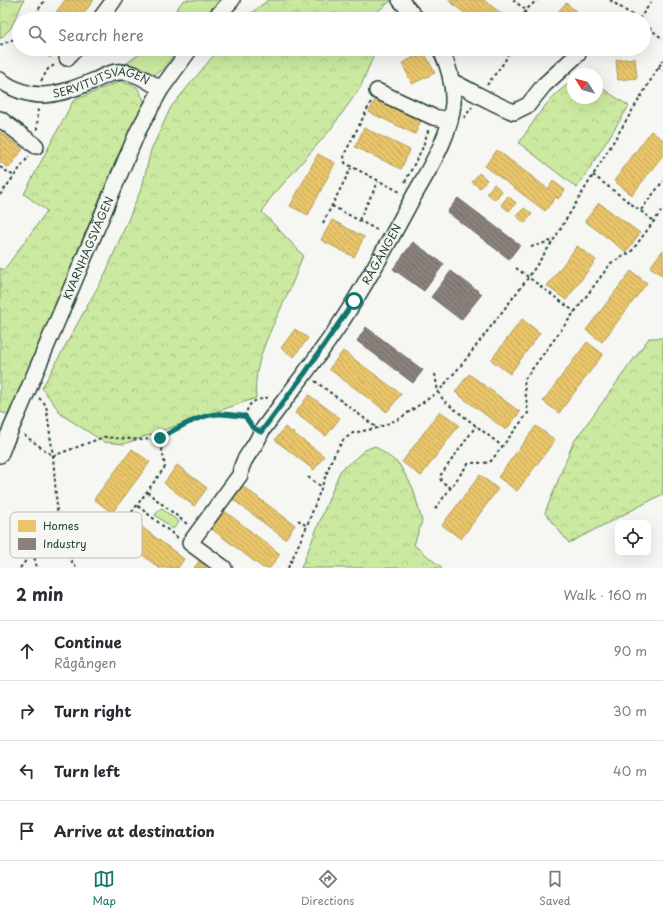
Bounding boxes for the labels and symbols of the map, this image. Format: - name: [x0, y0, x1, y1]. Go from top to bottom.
- street label: SERVITUTSVÄGEN: [51, 63, 153, 102]
- north arrow: [567, 68, 603, 104]
- street label: KVARNHAGSVÄGEN: [58, 194, 117, 302]
- street label: RÅGÅNGEN: [357, 220, 405, 288]
- route start: [345, 292, 363, 310]
- route end: [151, 429, 169, 447]
- legend: [10, 512, 142, 558]
- text: Homes: [43, 517, 79, 534]
- text: Industry: [43, 535, 87, 552]

